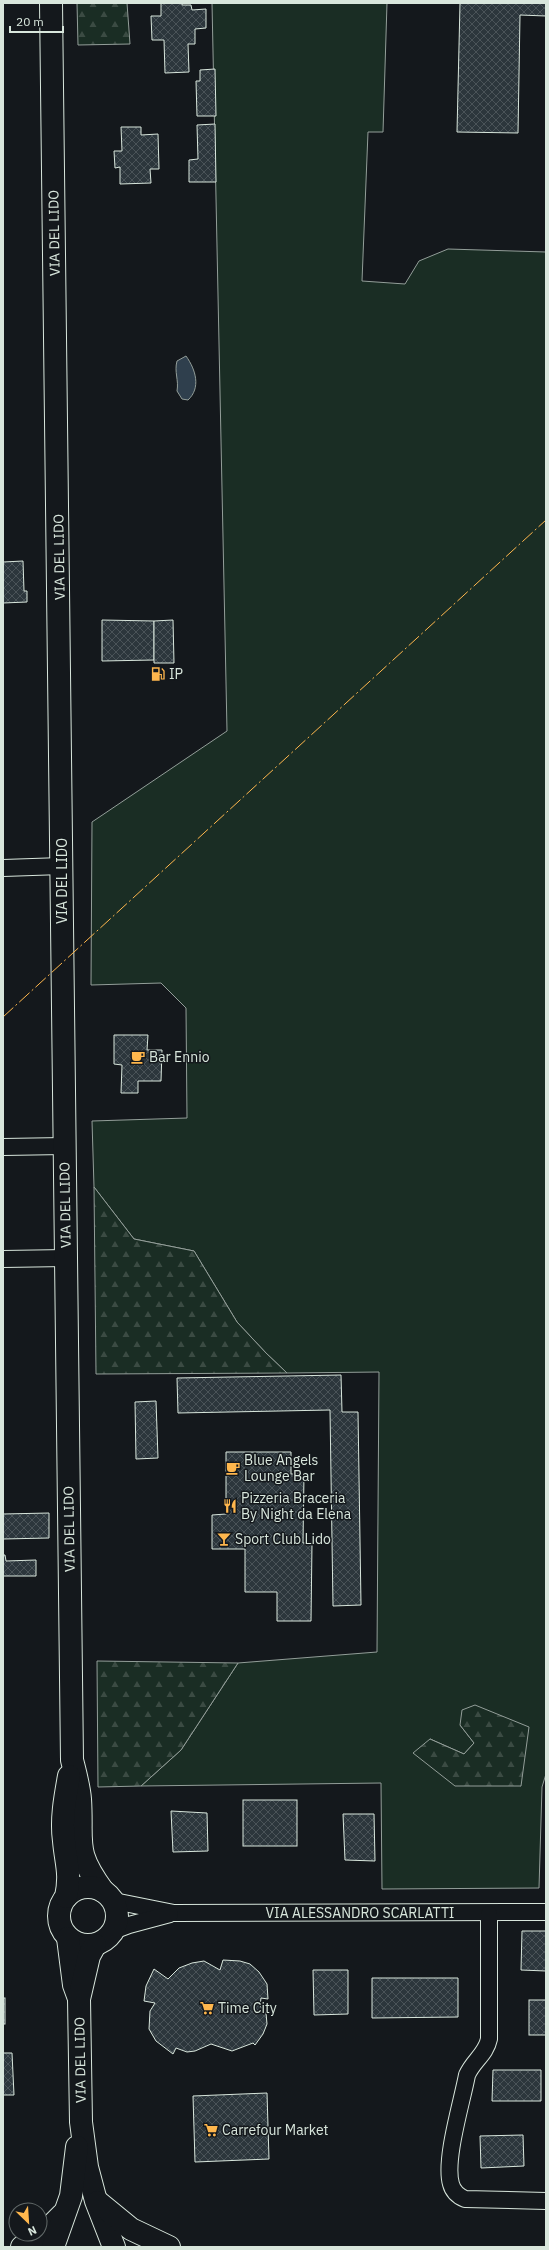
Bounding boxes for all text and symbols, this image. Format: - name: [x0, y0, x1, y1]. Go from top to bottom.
- scale bar: [10, 8, 63, 34]
- text: 20 m: [16, 14, 44, 29]
- street label: VIA DEL LIDO: [44, 190, 64, 276]
- street label: VIA DEL LIDO: [49, 514, 69, 600]
- place label: IP: [169, 665, 183, 683]
- fuel station icon: IP: [150, 666, 166, 682]
- street label: VIA DEL LIDO: [53, 838, 71, 924]
- place label: Bar Ennio: [149, 1048, 210, 1066]
- cafe icon: Bar Ennio: [130, 1049, 146, 1065]
- street label: VIA DEL LIDO: [55, 1162, 75, 1248]
- place label: Blue Angels Lounge Bar: [244, 1451, 319, 1485]
- cafe icon: Blue Angels Lounge Bar: [225, 1460, 241, 1476]
- street label: VIA DEL LIDO: [59, 1486, 79, 1572]
- place label: Pizzeria Braceria By Night da Elena: [241, 1489, 352, 1523]
- restaurant icon: Pizzeria Braceria By Night da Elena: [222, 1498, 238, 1514]
- place label: Sport Club Lido: [235, 1530, 331, 1548]
- bar icon: Sport Club Lido: [216, 1531, 232, 1547]
- street label: VIA ALESSANDRO SCARLATTI: [266, 1904, 454, 1922]
- place label: Time City: [218, 1999, 277, 2017]
- supermarket icon: Time City: [199, 2000, 215, 2016]
- street label: VIA DEL LIDO: [70, 2017, 90, 2103]
- place label: Carrefour Market: [222, 2121, 329, 2139]
- supermarket icon: Carrefour Market: [203, 2122, 219, 2138]
- north arrow: [8, 2202, 48, 2242]
- text: N: [26, 2223, 39, 2239]

